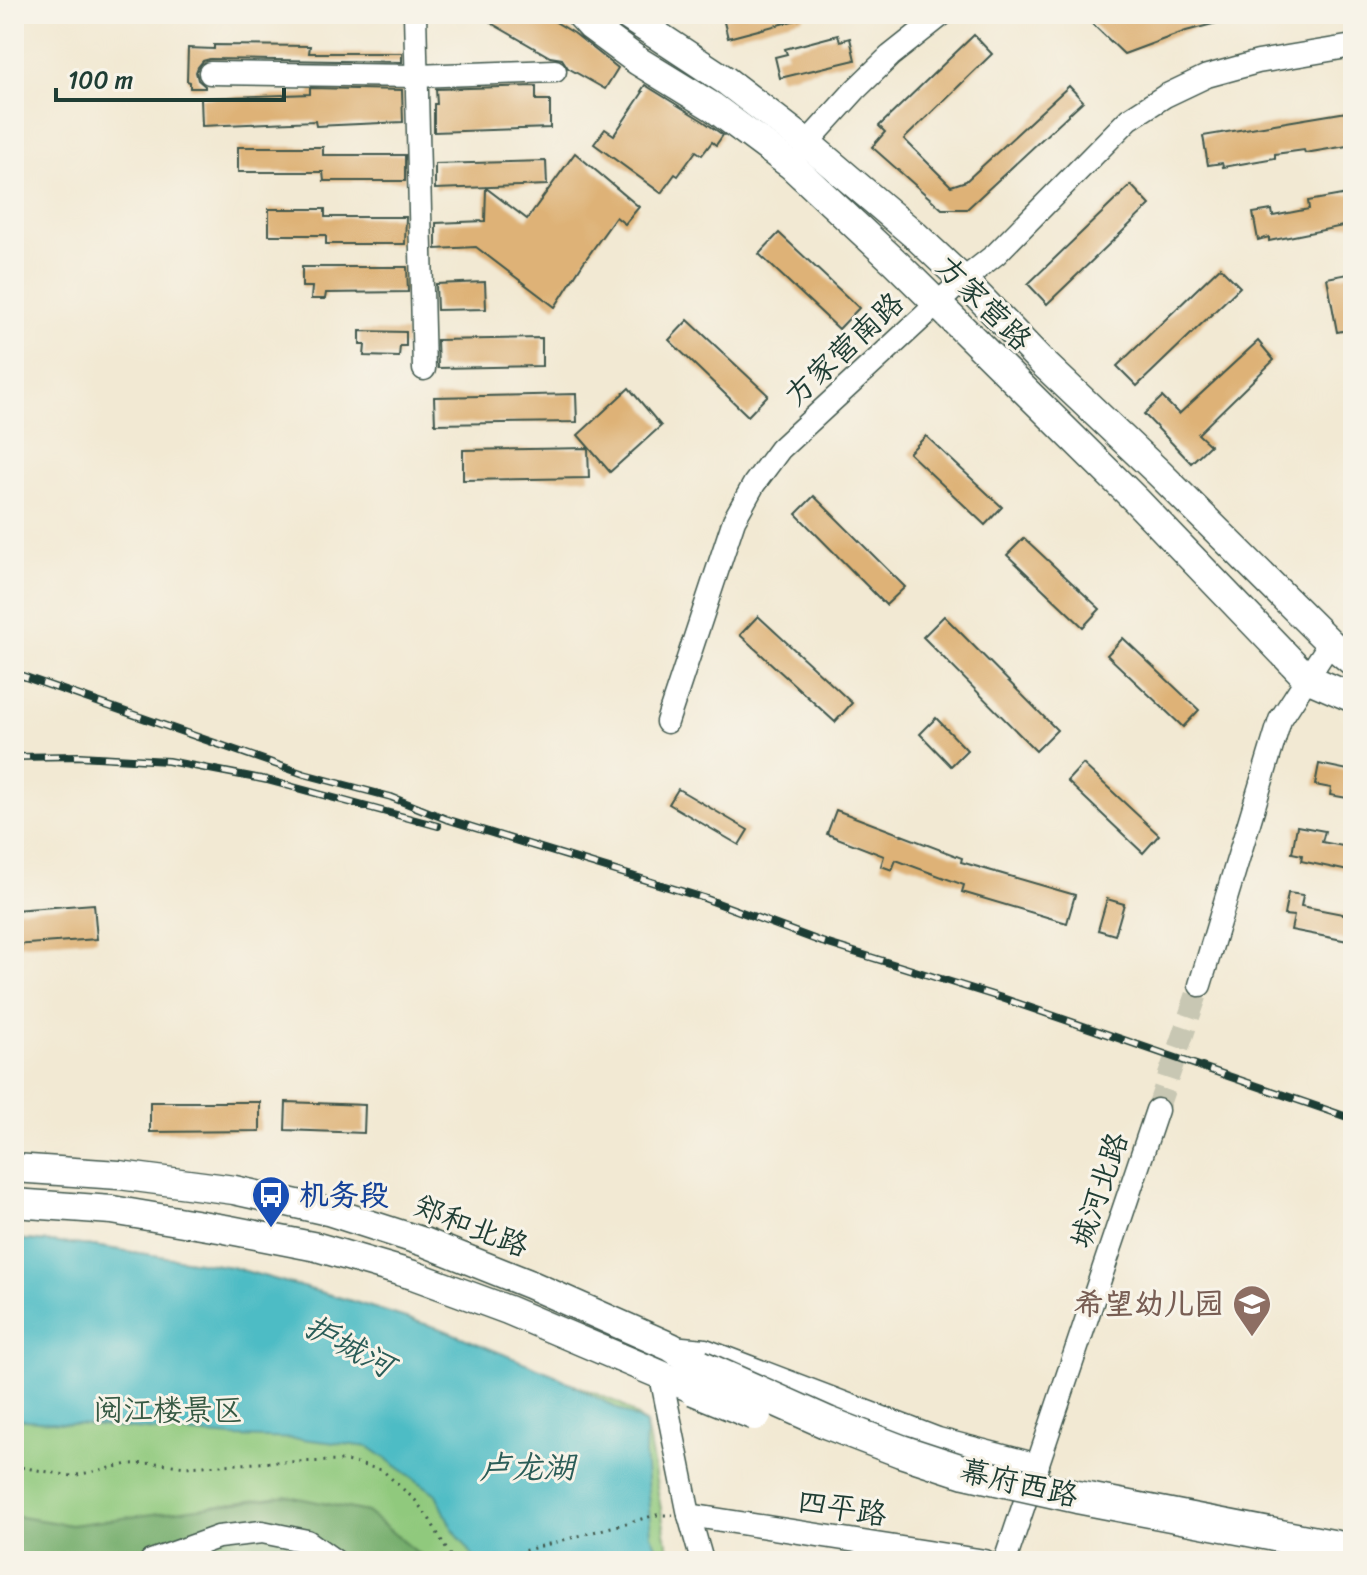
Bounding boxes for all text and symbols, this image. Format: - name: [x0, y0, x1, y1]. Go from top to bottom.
- scale bar: [56, 52, 284, 102]
- text: 100 m: [68, 59, 133, 101]
- street label: 方家营路: [922, 241, 1046, 365]
- street label: 方家营南路: [771, 278, 917, 420]
- street label: 城河北路: [1054, 1124, 1144, 1256]
- place label: 机务段: [299, 1168, 389, 1222]
- bus stop icon: 机务段: [250, 1174, 292, 1229]
- street label: 郑和北路: [405, 1179, 537, 1273]
- place label: 希望幼儿园: [1074, 1277, 1224, 1331]
- school or university icon: 希望幼儿园: [1231, 1283, 1273, 1338]
- water label: 护城河: [293, 1298, 409, 1396]
- park label: 阅江楼景区: [93, 1383, 243, 1437]
- water label: 卢龙湖: [479, 1439, 578, 1496]
- street label: 幕府西路: [954, 1443, 1084, 1523]
- street label: 四平路: [793, 1474, 891, 1542]

